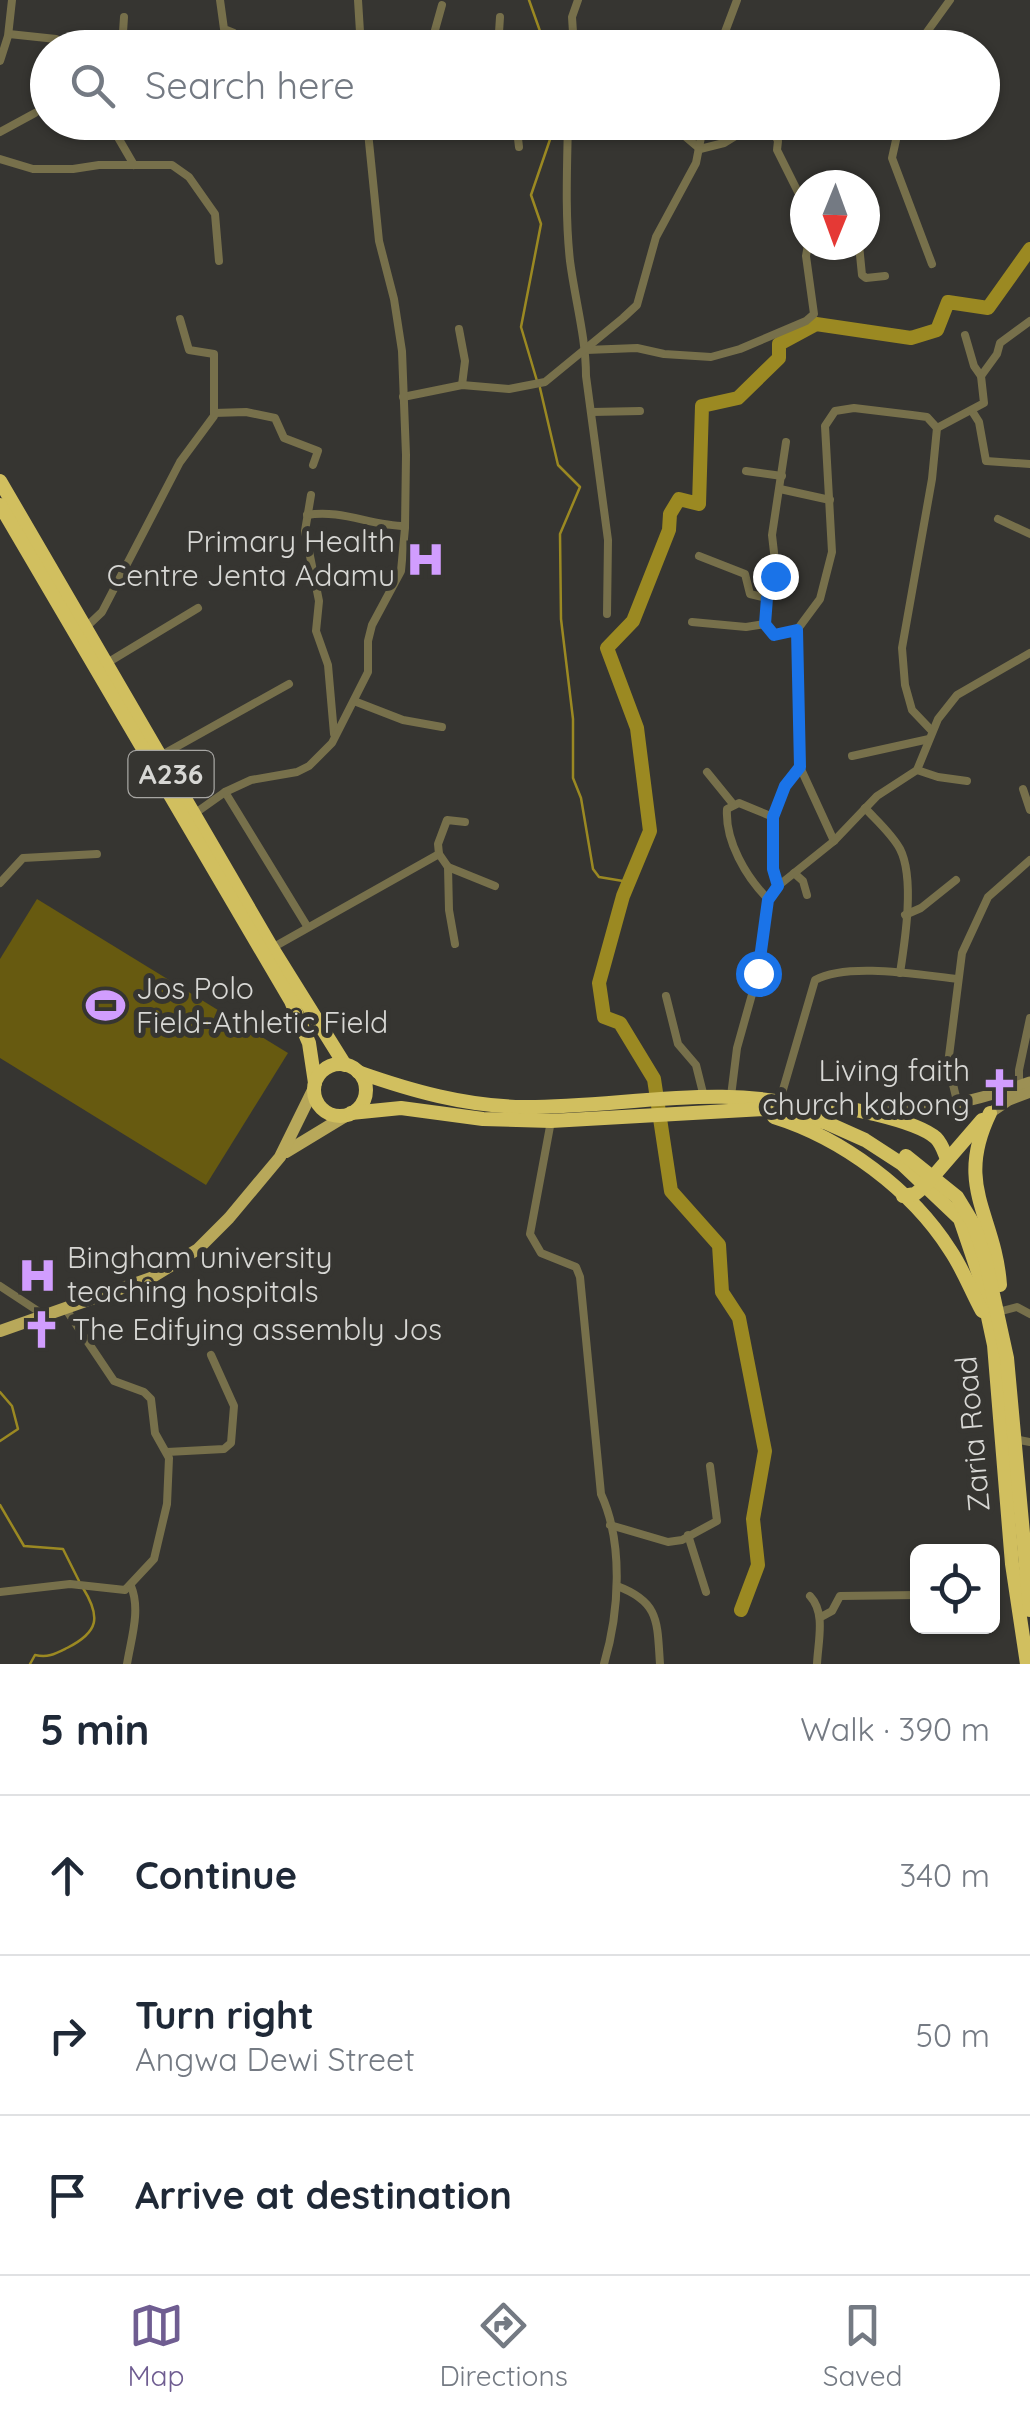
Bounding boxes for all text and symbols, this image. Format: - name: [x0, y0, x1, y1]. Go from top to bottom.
- search box: [30, 30, 1000, 140]
- icon: search: [65, 58, 120, 113]
- text: Search here: [145, 61, 355, 109]
- north arrow: [790, 170, 880, 260]
- place label: Primary Health Centre Jenta Adamu: [107, 522, 395, 594]
- hospital icon: Primary Health Centre Jenta Adamu: [404, 538, 446, 580]
- route end: [753, 554, 799, 600]
- road number: A236: [128, 751, 214, 797]
- route start: [736, 951, 782, 997]
- place label: Jos Polo Field-Athletic Field: [136, 969, 388, 1041]
- sports icon: Jos Polo Field-Athletic Field: [85, 985, 127, 1027]
- place label: Living faith church kabong: [762, 1051, 970, 1123]
- church icon: Living faith church kabong: [979, 1067, 1021, 1109]
- place label: Bingham university teaching hospitals: [67, 1238, 333, 1310]
- hospital icon: Bingham university teaching hospitals: [16, 1254, 58, 1296]
- church icon: The Edifying assembly Jos: [21, 1309, 63, 1351]
- place label: The Edifying assembly Jos: [72, 1310, 442, 1348]
- street label: Zaria Road: [946, 1355, 998, 1514]
- map controls: [910, 1544, 1000, 1634]
- button: locate: [910, 1544, 1000, 1634]
- text: 5 min: [40, 1703, 150, 1756]
- text: Walk · 390 m: [800, 1709, 990, 1749]
- icon: ahead: [40, 1848, 95, 1903]
- text: Continue: [135, 1851, 297, 1899]
- text: 340 m: [899, 1855, 990, 1895]
- text: Turn right: [135, 1991, 314, 2039]
- icon: right: [40, 2008, 95, 2063]
- text: 50 m: [916, 2015, 990, 2055]
- text: Angwa Dewi Street: [135, 2039, 415, 2079]
- icon: arrive: [40, 2168, 95, 2223]
- text: Arrive at destination: [135, 2171, 512, 2219]
- tab: Map: [127, 2298, 185, 2393]
- tab: Directions: [439, 2298, 568, 2393]
- tab: Saved: [823, 2298, 903, 2393]

